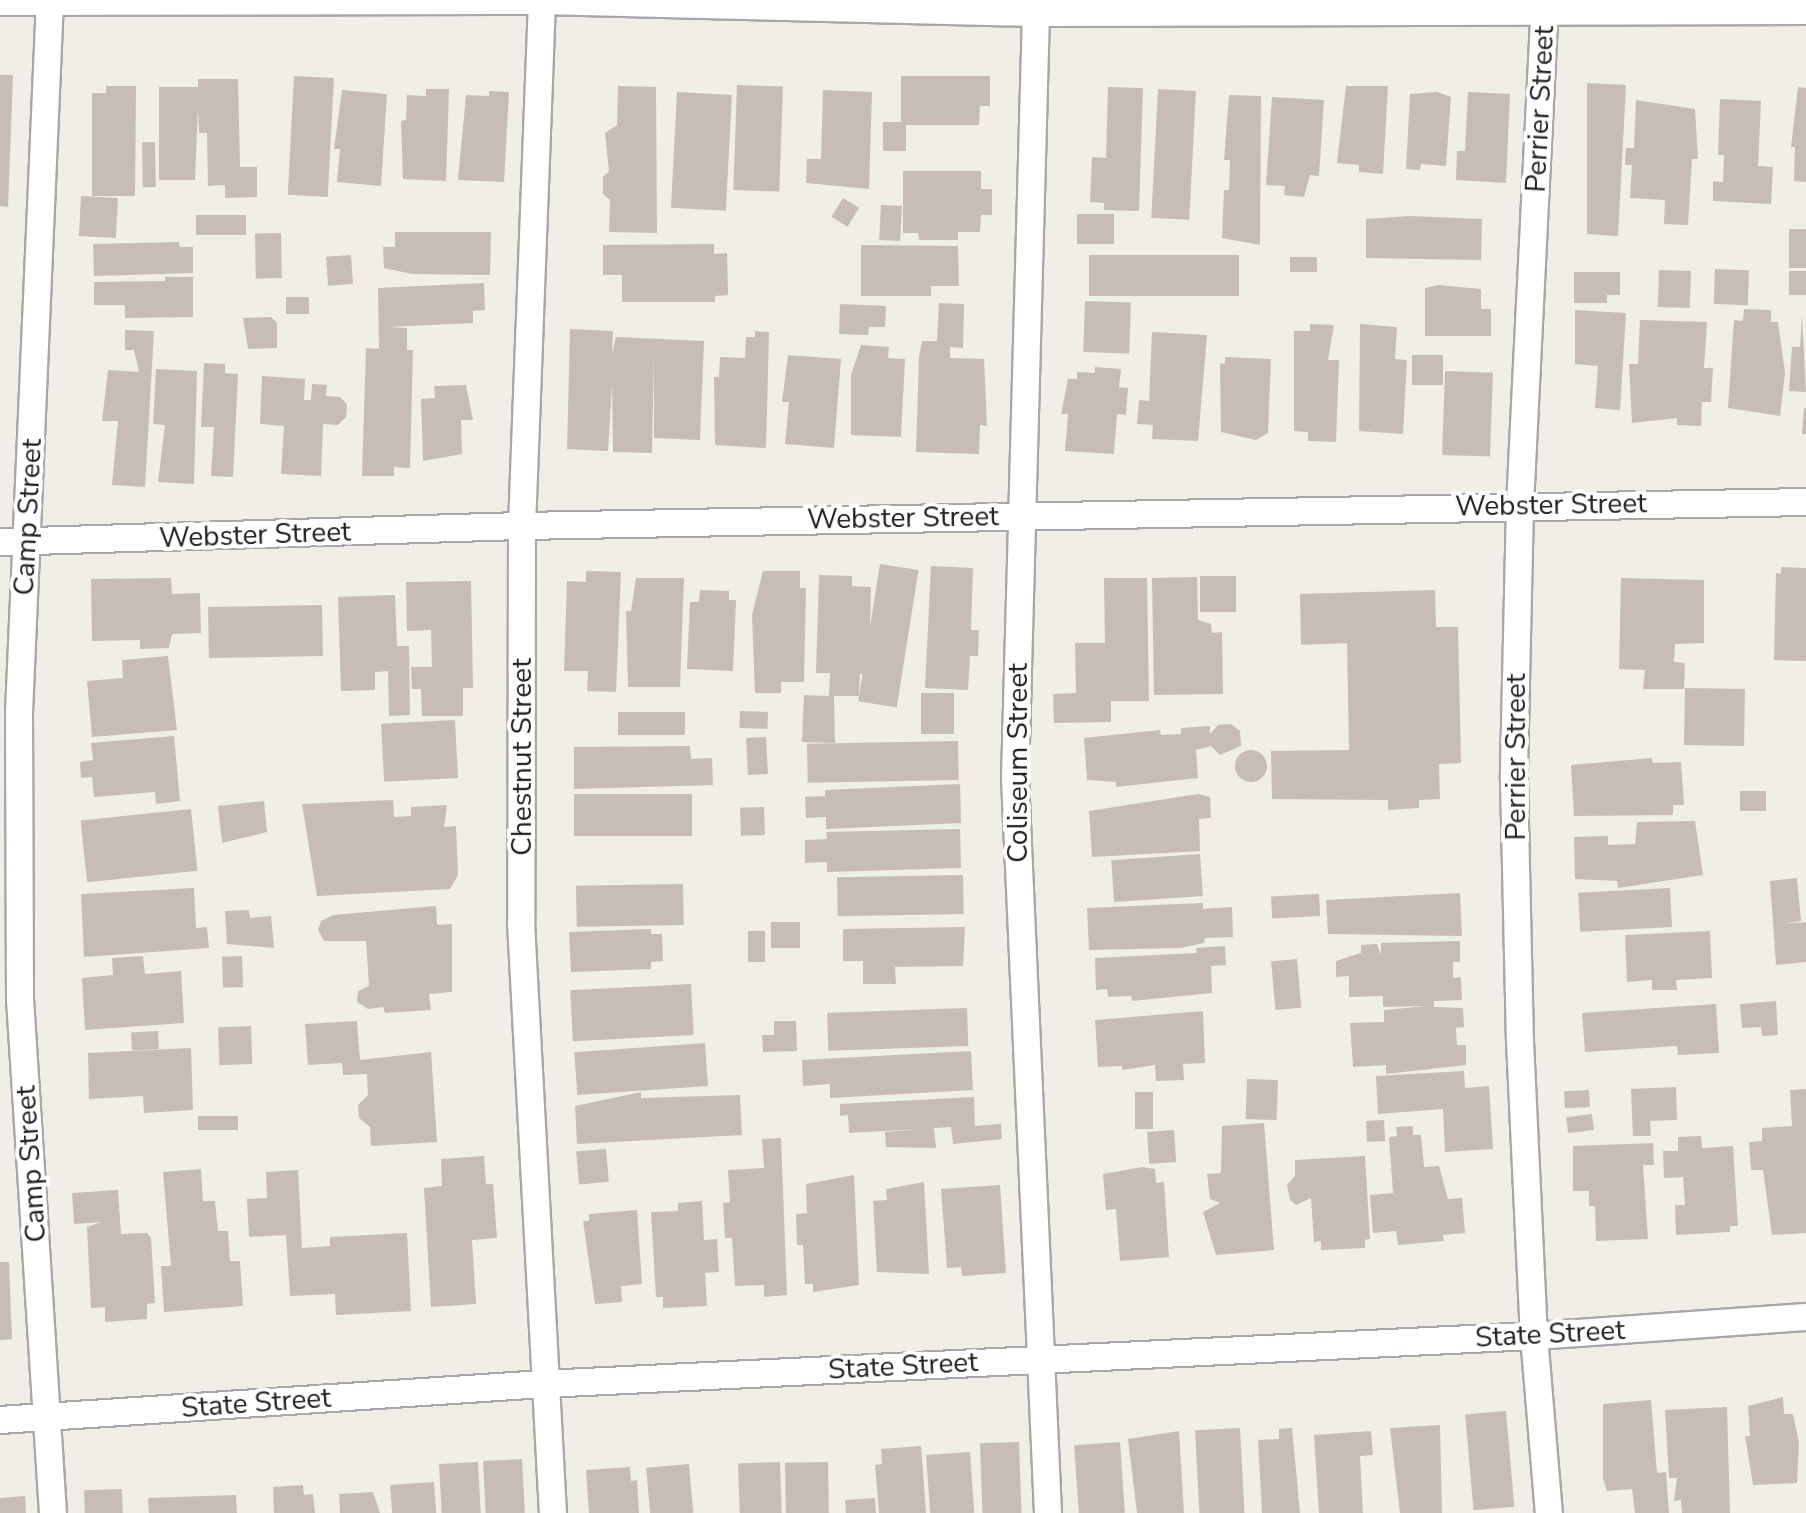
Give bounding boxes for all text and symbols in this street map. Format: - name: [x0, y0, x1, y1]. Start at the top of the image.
- street label: Perrier Street: [1519, 25, 1561, 193]
- street label: Camp Street: [7, 438, 49, 596]
- street label: Webster Street: [1455, 487, 1647, 523]
- street label: Webster Street: [807, 500, 999, 536]
- street label: Webster Street: [159, 515, 351, 555]
- street label: Chestnut Street: [505, 658, 539, 856]
- street label: Coliseum Street: [1001, 663, 1035, 863]
- street label: Perrier Street: [1499, 673, 1533, 841]
- street label: Camp Street: [9, 1084, 53, 1244]
- street label: State Street: [1474, 1313, 1626, 1355]
- street label: State Street: [827, 1345, 979, 1387]
- street label: State Street: [180, 1381, 332, 1425]

